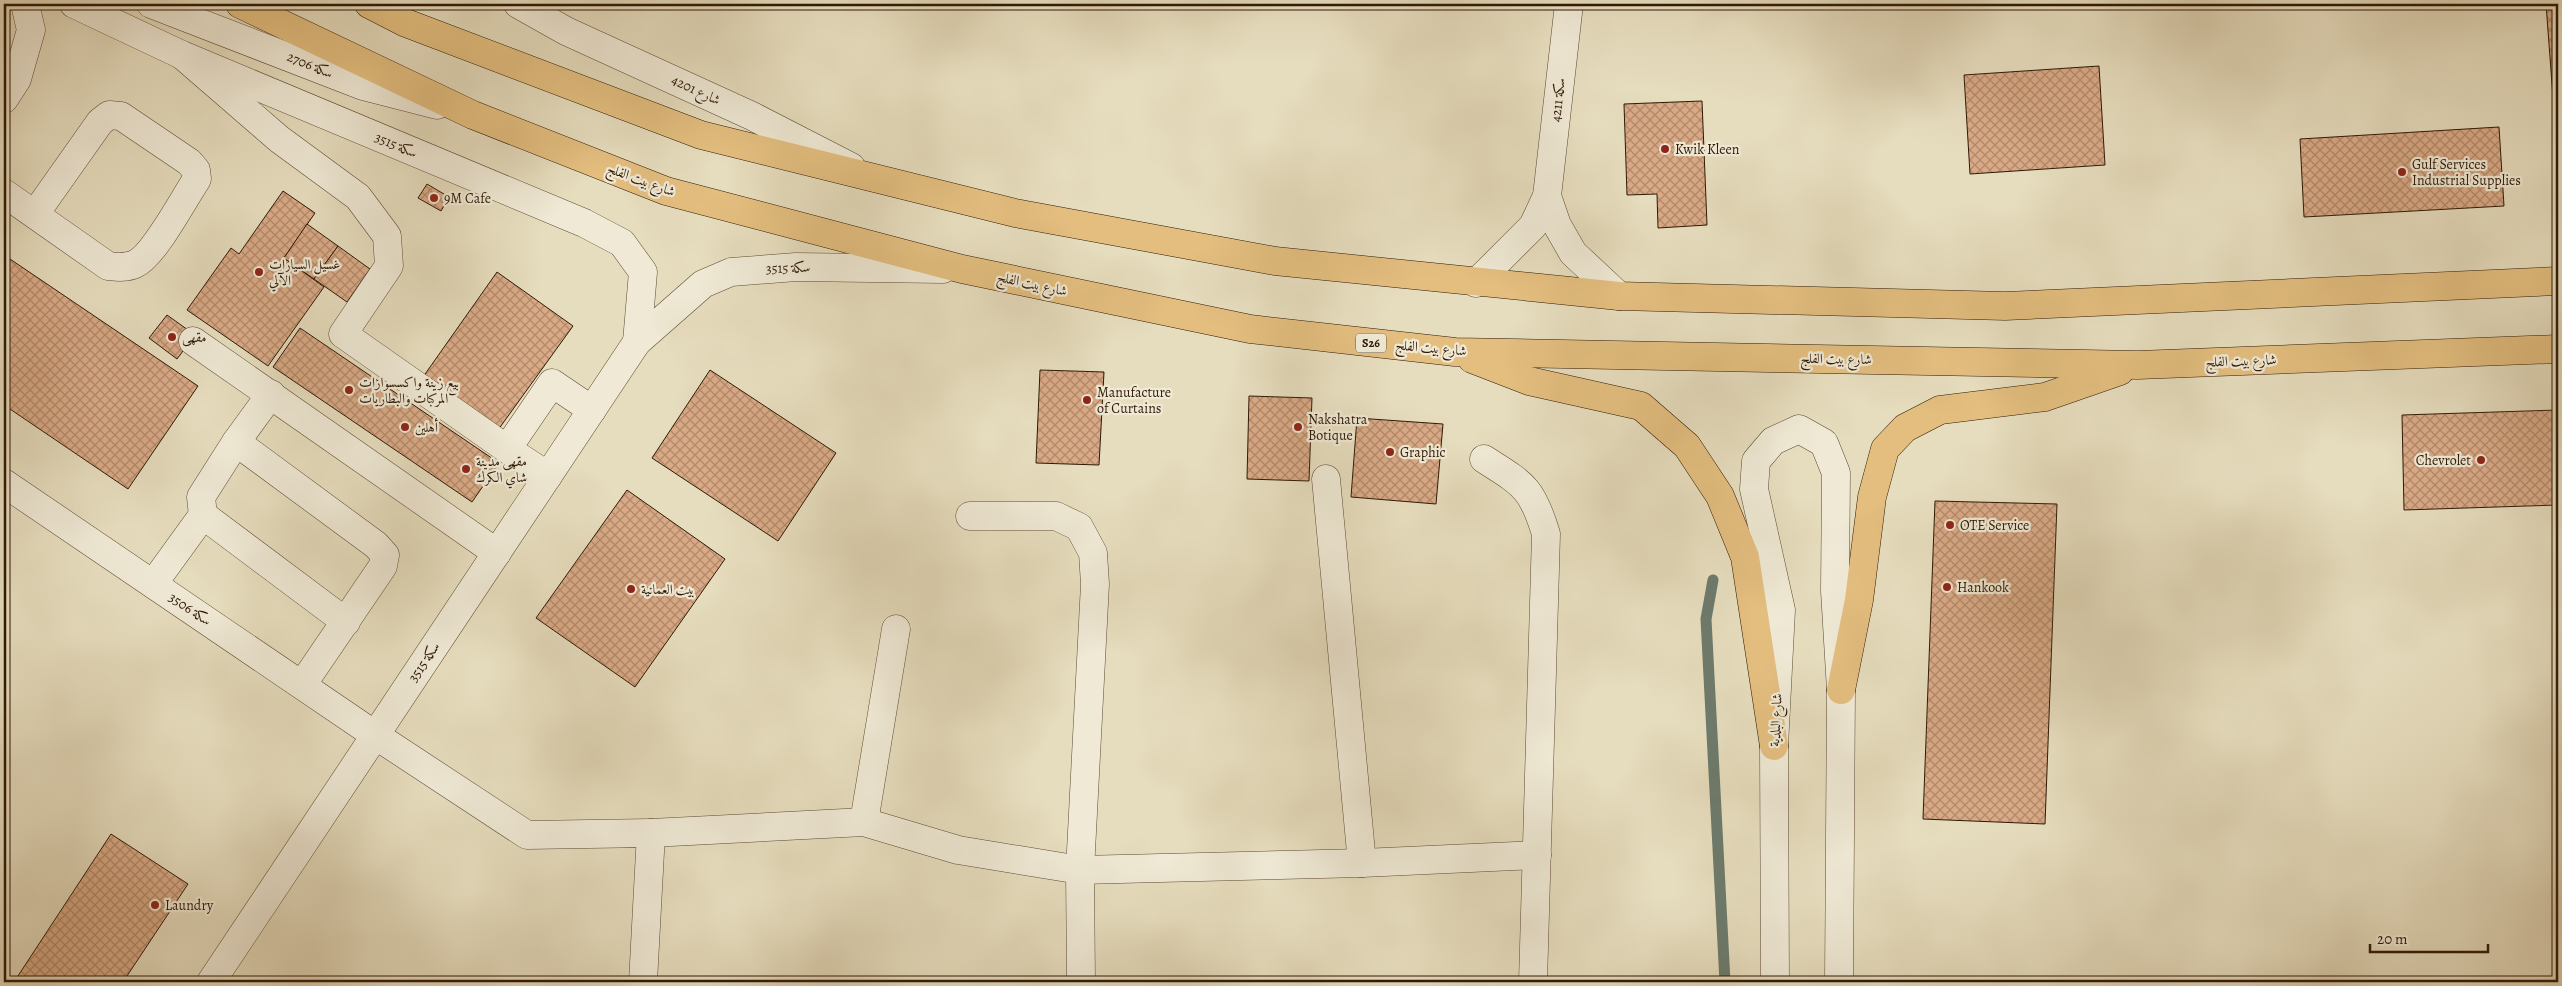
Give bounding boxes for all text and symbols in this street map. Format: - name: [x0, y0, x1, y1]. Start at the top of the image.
- street label: سكة 2706: [284, 47, 336, 83]
- street label: شارع 4201: [667, 70, 724, 111]
- street label: سكة 4211: [1546, 77, 1570, 123]
- street label: سكة 3515: [372, 128, 420, 162]
- place label: Kwik Kleen: [1675, 140, 1740, 159]
- marker: Kwik Kleen: [1659, 143, 1671, 155]
- place label: Gulf Services Industrial Supplies: [2412, 155, 2521, 190]
- street label: شارع بيت الفلج: [603, 159, 678, 204]
- marker: Gulf Services Industrial Supplies: [2396, 166, 2408, 178]
- place label: 9M Cafe: [444, 189, 491, 208]
- marker: 9M Cafe: [428, 192, 440, 204]
- place label: غسيل السيارات الآلي: [269, 255, 340, 292]
- street label: سكة 3515: [765, 258, 811, 278]
- marker: غسيل السيارات الآلي: [253, 266, 265, 278]
- street label: شارع بيت الفلج: [994, 267, 1069, 304]
- place label: مقهى: [182, 328, 206, 347]
- marker: مقهى: [166, 331, 178, 343]
- road number: S26: [1356, 333, 1386, 352]
- street label: شارع بيت الفلج: [1394, 335, 1467, 364]
- street label: شارع بيت الفلج: [1800, 349, 1872, 372]
- street label: شارع بيت الفلج: [2205, 350, 2277, 375]
- place label: بيع زينة واكسسوارات المركبات والبطاريات: [359, 373, 459, 408]
- place label: Manufacture of Curtains: [1097, 383, 1171, 418]
- marker: بيع زينة واكسسوارات المركبات والبطاريات: [343, 384, 355, 396]
- marker: Manufacture of Curtains: [1081, 394, 1093, 406]
- place label: Nakshatra Botique: [1308, 410, 1368, 445]
- place label: أهلين: [415, 417, 439, 437]
- marker: أهلين: [399, 421, 411, 433]
- marker: Nakshatra Botique: [1292, 421, 1304, 433]
- place label: Graphic: [1400, 443, 1446, 462]
- marker: Graphic: [1384, 446, 1396, 458]
- place label: Chevrolet: [2416, 451, 2471, 470]
- place label: مقهى مدينة شاي الكرك: [476, 452, 527, 489]
- marker: Chevrolet: [2475, 454, 2487, 466]
- marker: مقهى مدينة شاي الكرك: [460, 463, 472, 475]
- place label: OTE Service: [1960, 516, 2029, 535]
- marker: OTE Service: [1944, 519, 1956, 531]
- place label: Hankook: [1957, 578, 2009, 597]
- place label: بيت العمانية: [641, 580, 695, 599]
- marker: Hankook: [1941, 581, 1953, 593]
- marker: بيت العمانية: [625, 583, 637, 595]
- street label: سكة 3506: [165, 588, 215, 630]
- street label: سكة 3515: [404, 638, 444, 686]
- street label: شارع البلدية: [1765, 693, 1789, 747]
- place label: Laundry: [165, 896, 214, 915]
- marker: Laundry: [149, 899, 161, 911]
- scale bar: [2370, 921, 2487, 953]
- text: 20 m: [2377, 929, 2408, 949]

